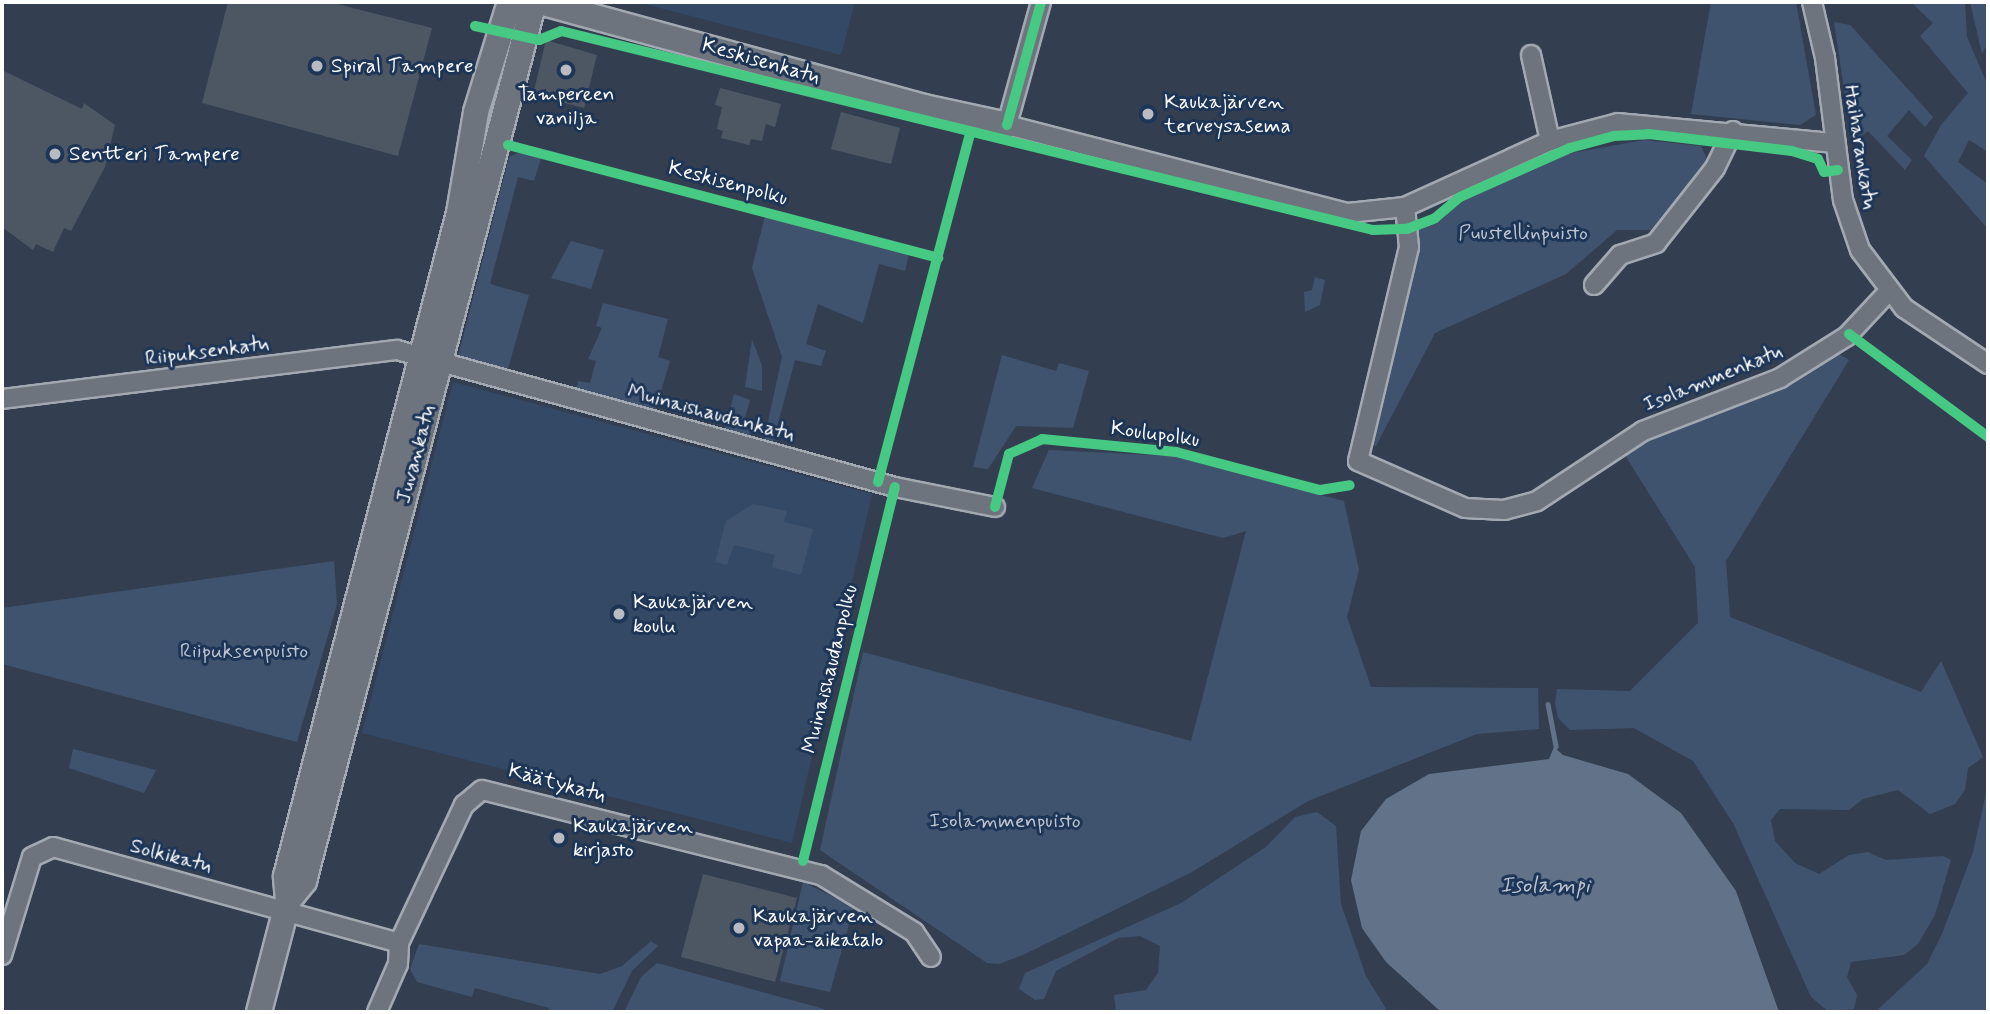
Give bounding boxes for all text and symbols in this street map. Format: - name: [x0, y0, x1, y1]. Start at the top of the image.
- street label: Keskisenkatu: [699, 32, 823, 90]
- place label: Spiral Tampere: [331, 53, 462, 79]
- marker: Spiral Tampere: [309, 58, 325, 74]
- marker: Tampereen vanilja: [558, 62, 574, 78]
- place label: Tampereen vanilja: [517, 81, 615, 131]
- street label: Haiharankatu: [1838, 83, 1882, 211]
- place label: Kaukajärven terveysasema: [1164, 89, 1291, 139]
- marker: Kaukajärven terveysasema: [1138, 104, 1158, 124]
- place label: Sentteri Tampere: [69, 141, 228, 167]
- marker: Sentteri Tampere: [47, 146, 63, 162]
- street label: Keskisenpolku: [666, 155, 790, 211]
- park label: Puustellinpuisto: [1458, 220, 1588, 246]
- street label: Riipuksenkatu: [144, 331, 270, 371]
- street label: Isolammenkatu: [1640, 339, 1786, 417]
- street label: Muinaishaudankatu: [625, 379, 797, 447]
- street label: Juvankatu: [391, 402, 441, 506]
- street label: Koulupolku: [1109, 415, 1201, 453]
- street label: Muinaishaudanpolku: [797, 582, 863, 756]
- place label: Kaukajärven koulu: [633, 589, 753, 639]
- marker: Kaukajärven koulu: [611, 606, 627, 622]
- park label: Riipuksenpuisto: [180, 638, 308, 664]
- street label: Käätykatu: [505, 758, 609, 808]
- park label: Isolammenpuisto: [929, 808, 1081, 834]
- place label: Kaukajärven kirjasto: [573, 813, 693, 863]
- marker: Kaukajärven kirjasto: [551, 830, 567, 846]
- street label: Solkikatu: [127, 833, 215, 879]
- water label: Isolampi: [1500, 872, 1590, 900]
- place label: Kaukajärven vapaa-aikatalo: [753, 903, 883, 953]
- marker: Kaukajärven vapaa-aikatalo: [731, 920, 747, 936]

